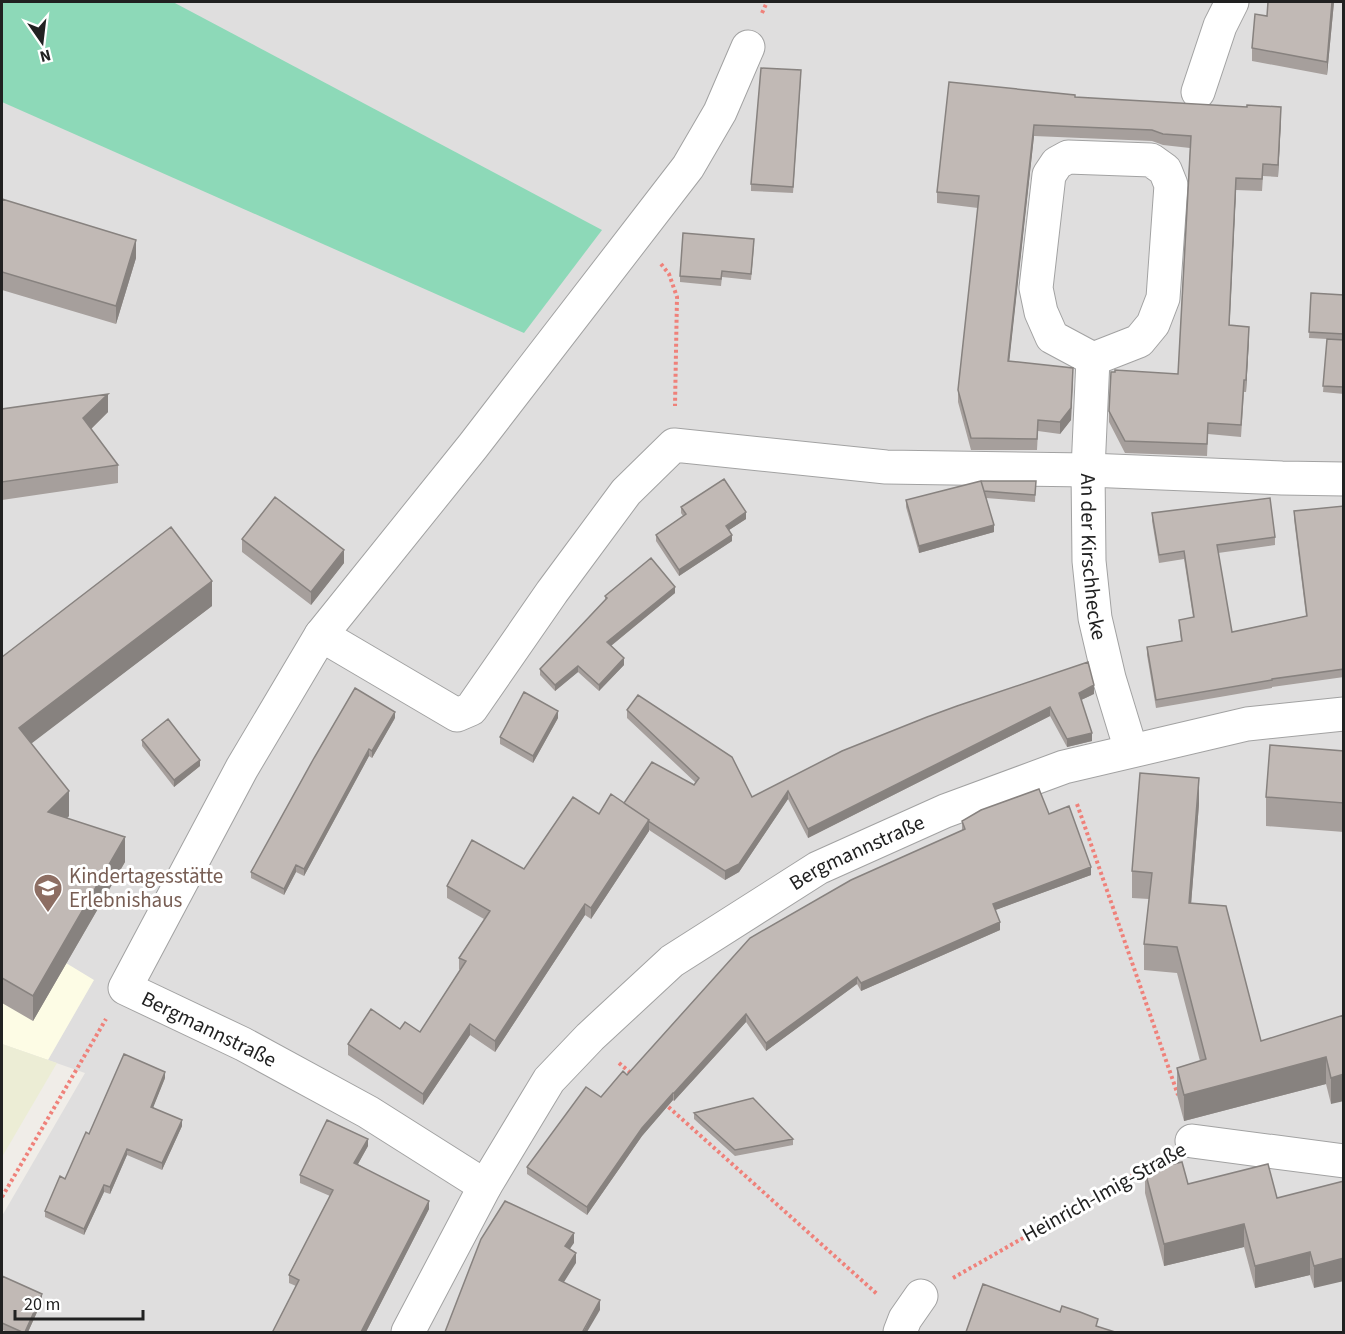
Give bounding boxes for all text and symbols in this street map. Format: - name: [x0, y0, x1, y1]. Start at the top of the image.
- north arrow: [12, 12, 72, 72]
- text: N: [38, 44, 53, 68]
- street label: An der Kirschhecke: [1073, 473, 1115, 643]
- street label: Bergmannstraße: [783, 807, 929, 898]
- place label: Kindertagesstätte Erlebnishaus: [69, 861, 223, 915]
- school or university icon: Kindertagesstätte Erlebnishaus: [32, 872, 64, 914]
- street label: Bergmannstraße: [136, 983, 282, 1075]
- street label: Heinrich-Imig-Straße: [1017, 1134, 1191, 1250]
- scale bar: [15, 1283, 142, 1321]
- text: 20 m: [24, 1292, 60, 1317]

